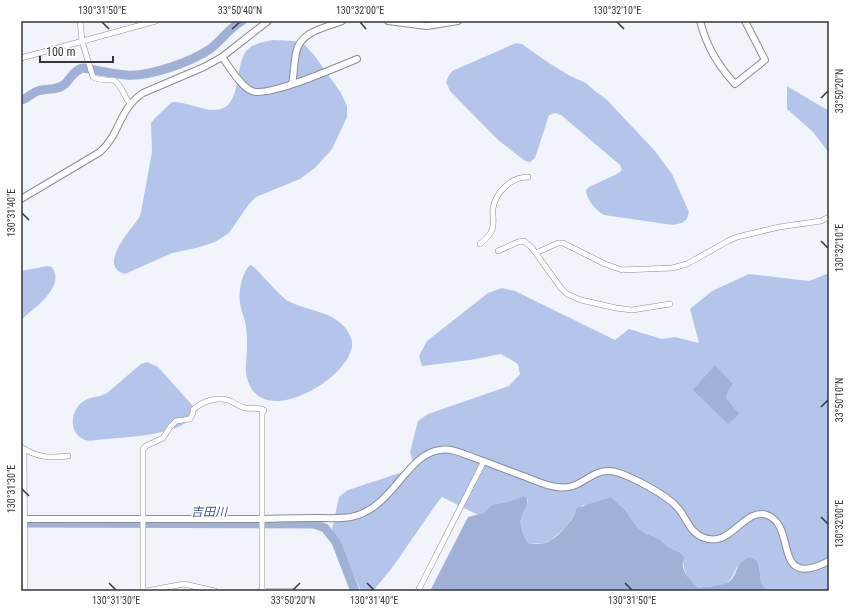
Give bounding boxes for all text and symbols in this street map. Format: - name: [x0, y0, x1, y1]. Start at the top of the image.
- text: 130°31'50"E: [78, 5, 126, 16]
- text: 33°50'40"N: [218, 5, 262, 16]
- text: 130°32'00"E: [336, 5, 384, 16]
- text: 130°32'10"E: [593, 5, 641, 16]
- scale bar: [40, 38, 113, 64]
- text: 100 m: [46, 45, 76, 59]
- text: 33°50'20"N: [834, 69, 845, 113]
- text: 130°31'40"E: [6, 189, 17, 237]
- text: 130°32'10"E: [834, 224, 845, 272]
- text: 33°50'10"N: [834, 378, 845, 422]
- text: 130°31'30"E: [6, 465, 17, 513]
- text: 130°32'00"E: [834, 500, 845, 548]
- water label: 吉田川: [191, 505, 229, 519]
- text: 130°31'30"E: [92, 595, 140, 606]
- text: 33°50'20"N: [271, 595, 315, 606]
- text: 130°31'40"E: [350, 595, 398, 606]
- text: 130°31'50"E: [608, 595, 656, 606]

